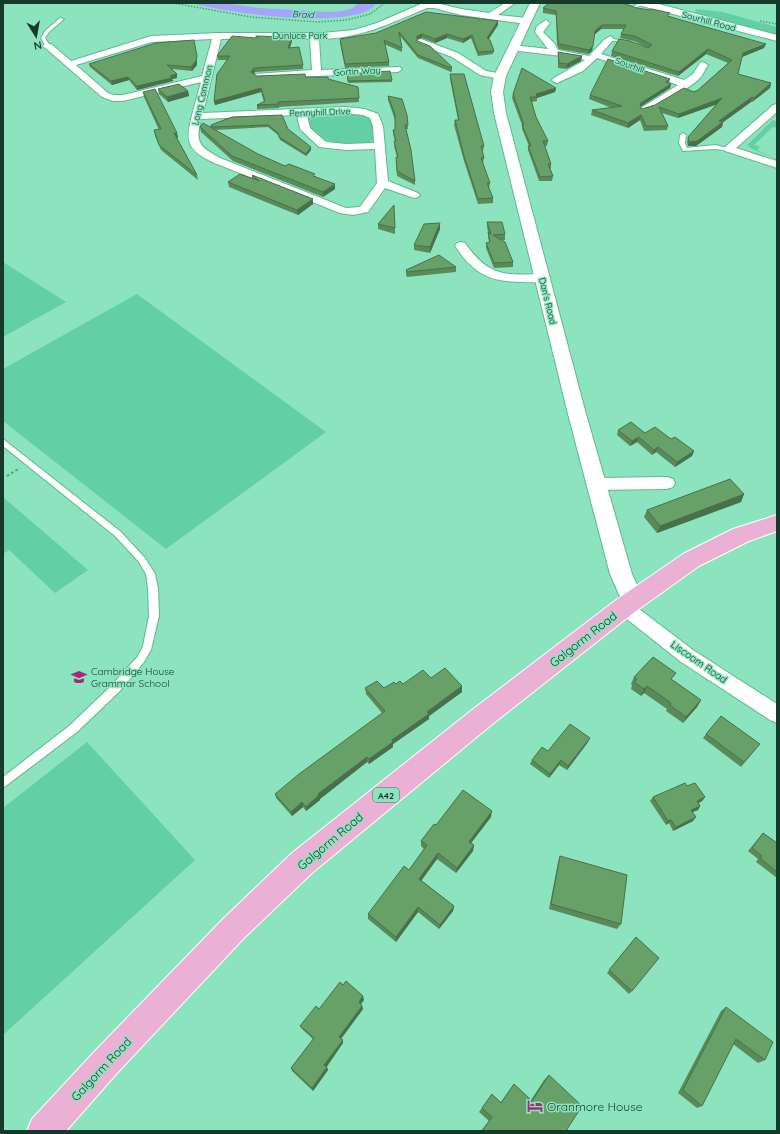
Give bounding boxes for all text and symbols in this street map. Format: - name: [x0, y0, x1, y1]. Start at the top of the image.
- water label: Braid: [292, 8, 316, 20]
- street label: Sourhill Road: [681, 9, 737, 33]
- north arrow: [16, 16, 56, 56]
- street label: Dunluce Park: [272, 30, 328, 41]
- text: N: [33, 38, 43, 53]
- street label: Sourhill: [614, 55, 646, 75]
- street label: Long Common: [189, 64, 215, 126]
- street label: Gortin Way: [333, 64, 381, 78]
- street label: Pennyhill Drive: [289, 105, 351, 119]
- street label: Dan's Road: [537, 276, 559, 326]
- street label: Galgorm Road: [546, 608, 620, 670]
- street label: Liscoom Road: [668, 638, 730, 686]
- place label: Cambridge House Grammar School: [91, 665, 175, 690]
- school or university icon: Cambridge House Grammar School: [70, 668, 88, 686]
- road number: A42: [373, 788, 399, 802]
- street label: Galgorm Road: [294, 809, 366, 873]
- street label: Galgorm Road: [68, 1034, 134, 1104]
- hotel icon: Oranmore House: [526, 1097, 544, 1115]
- place label: Oranmore House: [547, 1099, 643, 1114]

